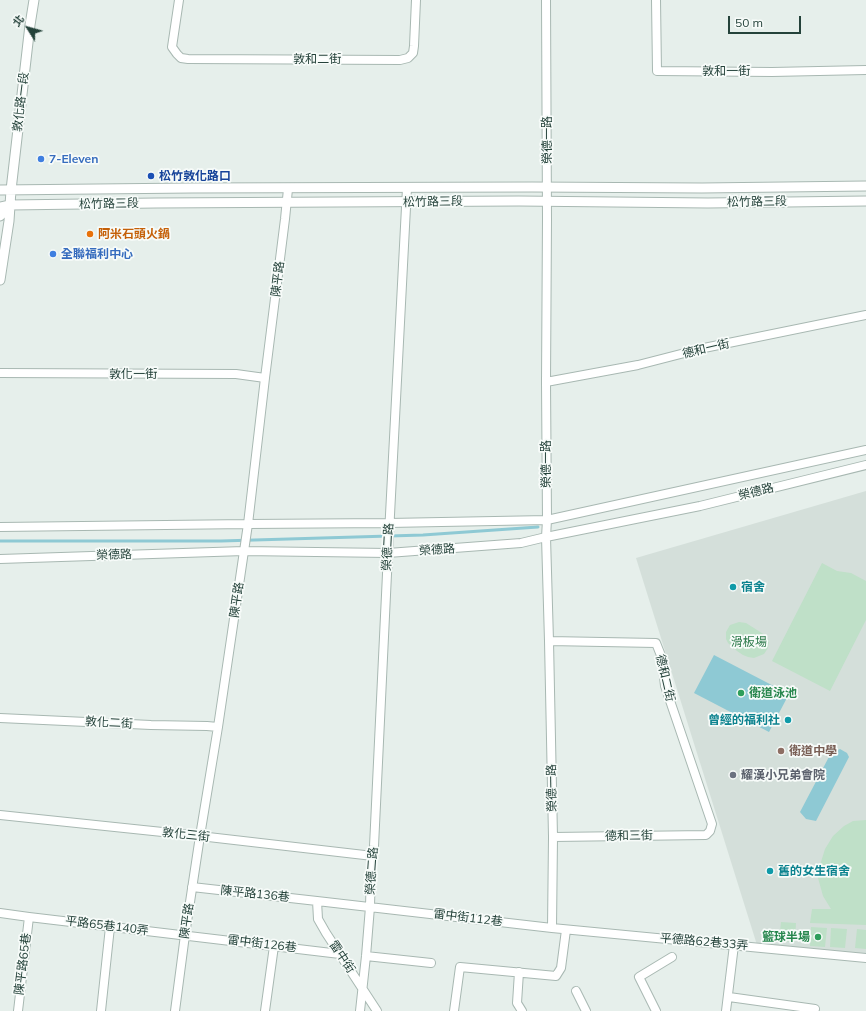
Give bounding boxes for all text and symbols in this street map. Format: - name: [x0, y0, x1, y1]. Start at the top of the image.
- north arrow: [8, 8, 48, 48]
- scale bar: [730, 8, 803, 34]
- text: 北: [10, 12, 27, 29]
- text: 50 m: [735, 15, 763, 30]
- street label: 敦和二街: [293, 52, 341, 66]
- street label: 敦和一街: [702, 64, 750, 78]
- street label: 敦化路一段: [10, 71, 32, 133]
- street label: 榮德一路: [540, 116, 554, 164]
- place label: 7-Eleven: [49, 152, 98, 166]
- marker: 7-Eleven: [36, 154, 46, 164]
- place label: 松竹敦化路口: [159, 169, 231, 183]
- marker: 松竹敦化路口: [146, 171, 156, 181]
- street label: 松竹路三段: [403, 194, 463, 210]
- street label: 松竹路三段: [727, 194, 787, 210]
- street label: 松竹路三段: [79, 196, 139, 212]
- place label: 阿米石頭火鍋: [98, 227, 170, 241]
- marker: 阿米石頭火鍋: [85, 229, 95, 239]
- place label: 全聯福利中心: [61, 247, 133, 261]
- marker: 全聯福利中心: [48, 249, 58, 259]
- street label: 陳平路: [269, 260, 287, 298]
- street label: 德和一街: [681, 337, 731, 361]
- street label: 敦化一街: [109, 367, 157, 381]
- street label: 榮德一路: [539, 440, 553, 488]
- street label: 榮德路: [737, 481, 775, 503]
- street label: 榮德二路: [380, 523, 396, 571]
- street label: 榮德路: [419, 542, 455, 558]
- street label: 榮德路: [96, 547, 132, 563]
- place label: 宿舍: [741, 580, 765, 594]
- street label: 陳平路: [227, 581, 247, 619]
- marker: 宿舍: [728, 582, 738, 592]
- park label: 滑板場: [731, 635, 767, 649]
- street label: 德和二街: [653, 653, 677, 703]
- place label: 衛道泳池: [749, 686, 797, 700]
- marker: 衛道泳池: [736, 688, 746, 698]
- place label: 曾經的福利社: [708, 713, 780, 727]
- street label: 敦化二街: [85, 715, 133, 731]
- marker: 曾經的福利社: [783, 715, 793, 725]
- place label: 衛道中學: [789, 744, 837, 758]
- marker: 衛道中學: [776, 746, 786, 756]
- street label: 榮德一路: [544, 764, 560, 812]
- place label: 耀漢小兄弟會院: [741, 768, 825, 782]
- marker: 耀漢小兄弟會院: [728, 770, 738, 780]
- street label: 敦化三街: [161, 825, 211, 845]
- street label: 德和三街: [605, 828, 653, 844]
- street label: 榮德二路: [363, 847, 381, 895]
- place label: 舊的女生宿舍: [778, 864, 850, 878]
- marker: 舊的女生宿舍: [765, 866, 775, 876]
- street label: 陳平路136巷: [220, 883, 290, 905]
- street label: 陳平路: [177, 902, 197, 940]
- street label: 雷中街112巷: [433, 907, 503, 929]
- street label: 平路65巷140弄: [64, 914, 150, 938]
- place label: 籃球半場: [762, 930, 810, 944]
- street label: 平德路62巷33弄: [659, 931, 749, 953]
- street label: 陳平路65巷: [12, 932, 34, 996]
- marker: 籃球半場: [813, 932, 823, 942]
- street label: 雷中街126巷: [227, 933, 297, 955]
- street label: 雷中街: [326, 938, 358, 976]

